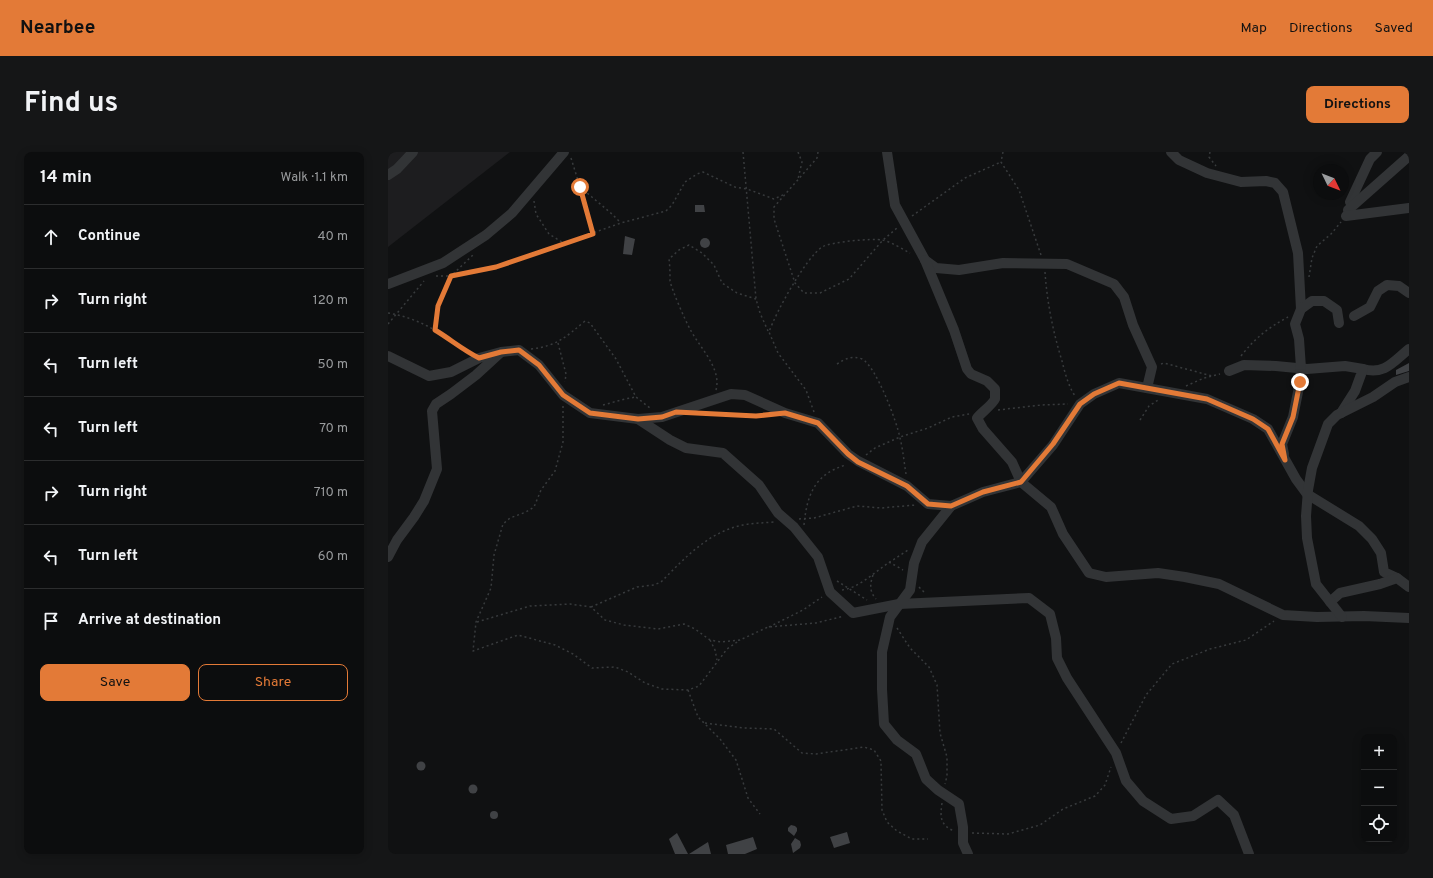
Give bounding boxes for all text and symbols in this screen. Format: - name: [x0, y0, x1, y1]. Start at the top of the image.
- text: Nearbee: [20, 16, 95, 40]
- text: Map: [1241, 20, 1267, 37]
- text: Directions: [1289, 20, 1353, 37]
- text: Saved: [1375, 20, 1413, 37]
- text: Find us: [24, 86, 118, 122]
- button: Directions: [1306, 86, 1409, 123]
- north arrow: [1313, 164, 1349, 200]
- text: 14 min: [40, 167, 92, 189]
- text: Walk · 1.1 km: [281, 170, 348, 186]
- route start: [571, 178, 589, 196]
- icon: ahead: [40, 226, 62, 248]
- text: Continue: [78, 227, 140, 246]
- text: 40 m: [318, 229, 348, 245]
- icon: right: [40, 290, 62, 312]
- text: Turn right: [78, 291, 147, 310]
- text: 120 m: [313, 293, 348, 309]
- icon: left: [40, 354, 62, 376]
- text: Turn left: [78, 355, 138, 374]
- text: 50 m: [318, 357, 348, 373]
- route end: [1291, 373, 1309, 391]
- icon: left: [40, 418, 62, 440]
- text: Turn left: [78, 419, 138, 438]
- text: 70 m: [319, 421, 348, 437]
- icon: right: [40, 482, 62, 504]
- text: Turn right: [78, 483, 147, 502]
- text: 710 m: [314, 485, 348, 501]
- icon: left: [40, 546, 62, 568]
- text: Turn left: [78, 547, 138, 566]
- text: 60 m: [318, 549, 348, 565]
- icon: arrive: [40, 610, 62, 632]
- text: Arrive at destination: [78, 611, 221, 630]
- button: Save: [40, 664, 190, 701]
- button: Share: [198, 664, 348, 701]
- map controls: [1361, 734, 1397, 842]
- button: +: [1361, 734, 1397, 770]
- button: −: [1361, 770, 1397, 806]
- button: locate: [1361, 806, 1397, 842]

